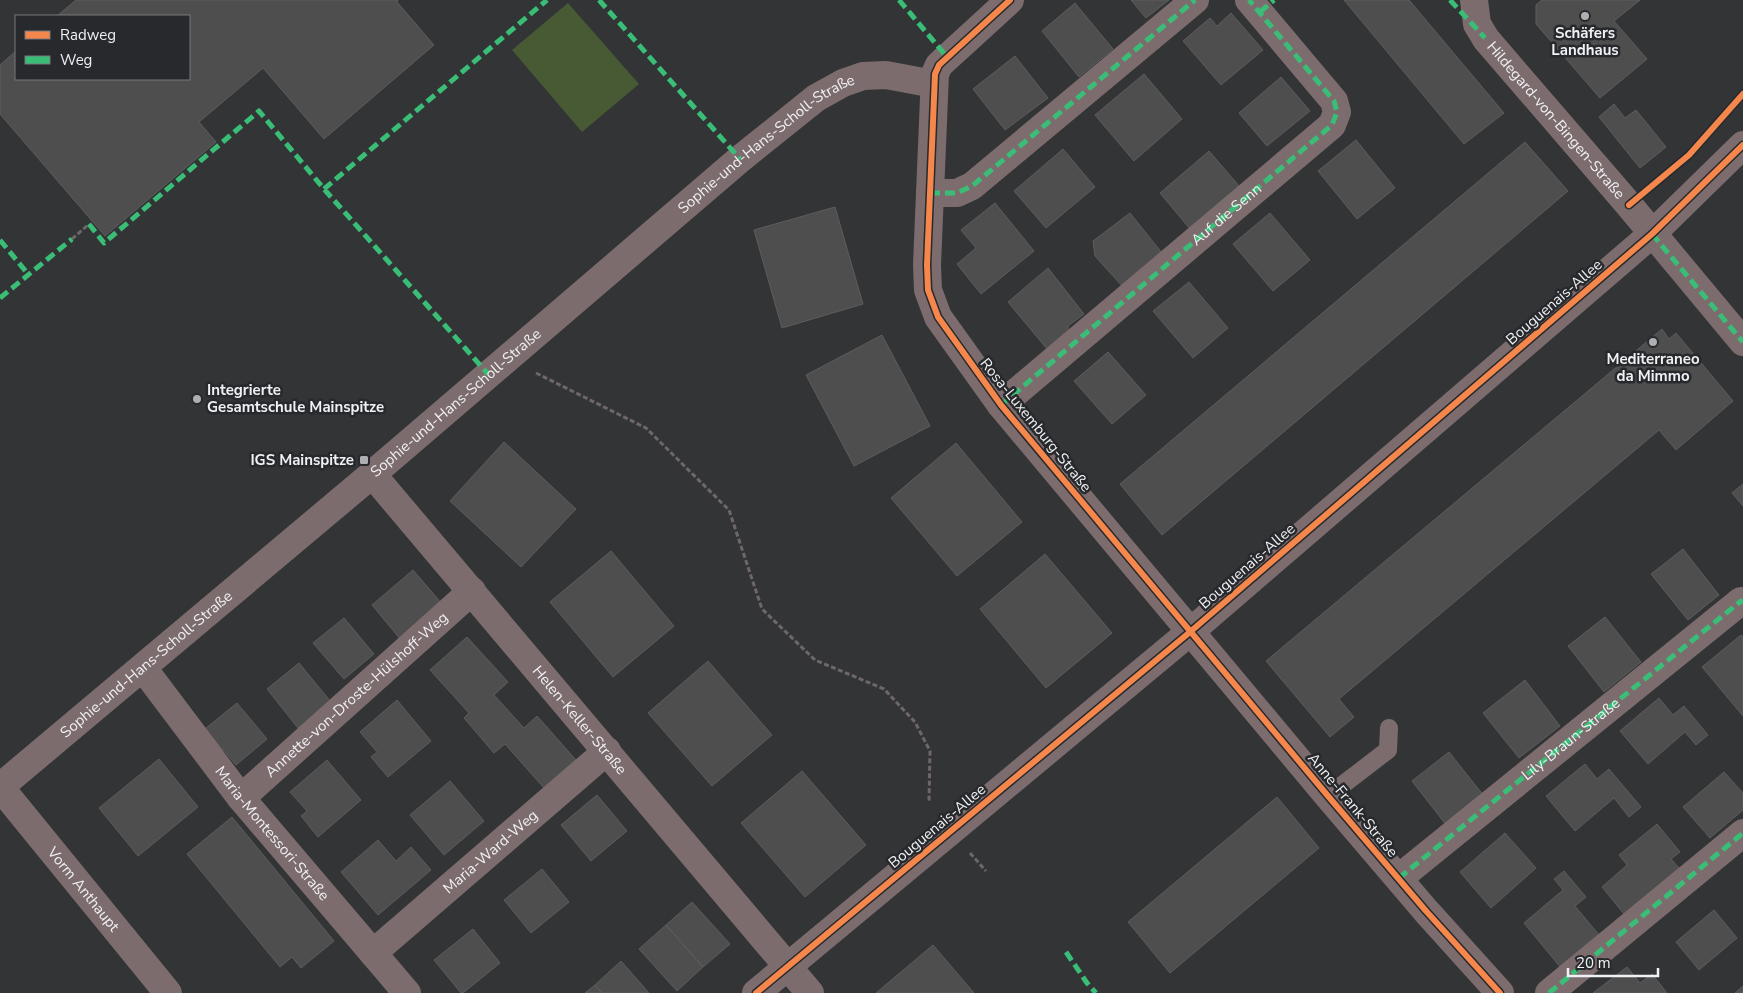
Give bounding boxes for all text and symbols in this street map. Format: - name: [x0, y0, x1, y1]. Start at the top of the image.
- marker: Schäfers Landhaus: [1579, 10, 1591, 22]
- legend: [15, 15, 190, 80]
- place label: Schäfers Landhaus: [1551, 23, 1619, 60]
- text: Radweg: [60, 25, 116, 45]
- street label: Hildegard-von-Bingen-Straße: [1482, 37, 1630, 203]
- text: Weg: [60, 50, 92, 70]
- street label: Sophie-und-Hans-Scholl-Straße: [673, 70, 857, 218]
- street label: Auf die Senn: [1187, 179, 1266, 250]
- street label: Bouguenais-Allee: [1502, 255, 1606, 349]
- street label: Sophie-und-Hans-Scholl-Straße: [366, 324, 545, 482]
- marker: Mediterraneo da Mimmo: [1647, 336, 1659, 348]
- place label: Mediterraneo da Mimmo: [1606, 349, 1700, 386]
- street label: Rosa-Luxemburg-Straße: [976, 354, 1096, 496]
- place label: Integrierte Gesamtschule Mainspitze: [207, 380, 384, 417]
- marker: Integrierte Gesamtschule Mainspitze: [191, 393, 203, 405]
- place label: IGS Mainspitze: [250, 450, 354, 470]
- marker: IGS Mainspitze: [358, 454, 370, 466]
- street label: Bouguenais-Allee: [1195, 519, 1299, 613]
- street label: Sophie-und-Hans-Scholl-Straße: [56, 586, 236, 742]
- street label: Annette-von-Droste-Hülshoff-Weg: [261, 607, 452, 782]
- street label: Helen-Keller-Straße: [528, 661, 631, 779]
- street label: Lily-Braun-Straße: [1517, 693, 1624, 785]
- street label: Anne-Frank-Straße: [1303, 749, 1403, 861]
- street label: Maria-Montessori-Straße: [210, 762, 334, 905]
- street label: Bouguenais-Allee: [884, 779, 990, 873]
- street label: Maria-Ward-Weg: [439, 805, 542, 898]
- street label: Vorm Anthaupt: [42, 842, 124, 936]
- scale bar: [1568, 946, 1658, 978]
- text: 20 m: [1576, 953, 1611, 973]

